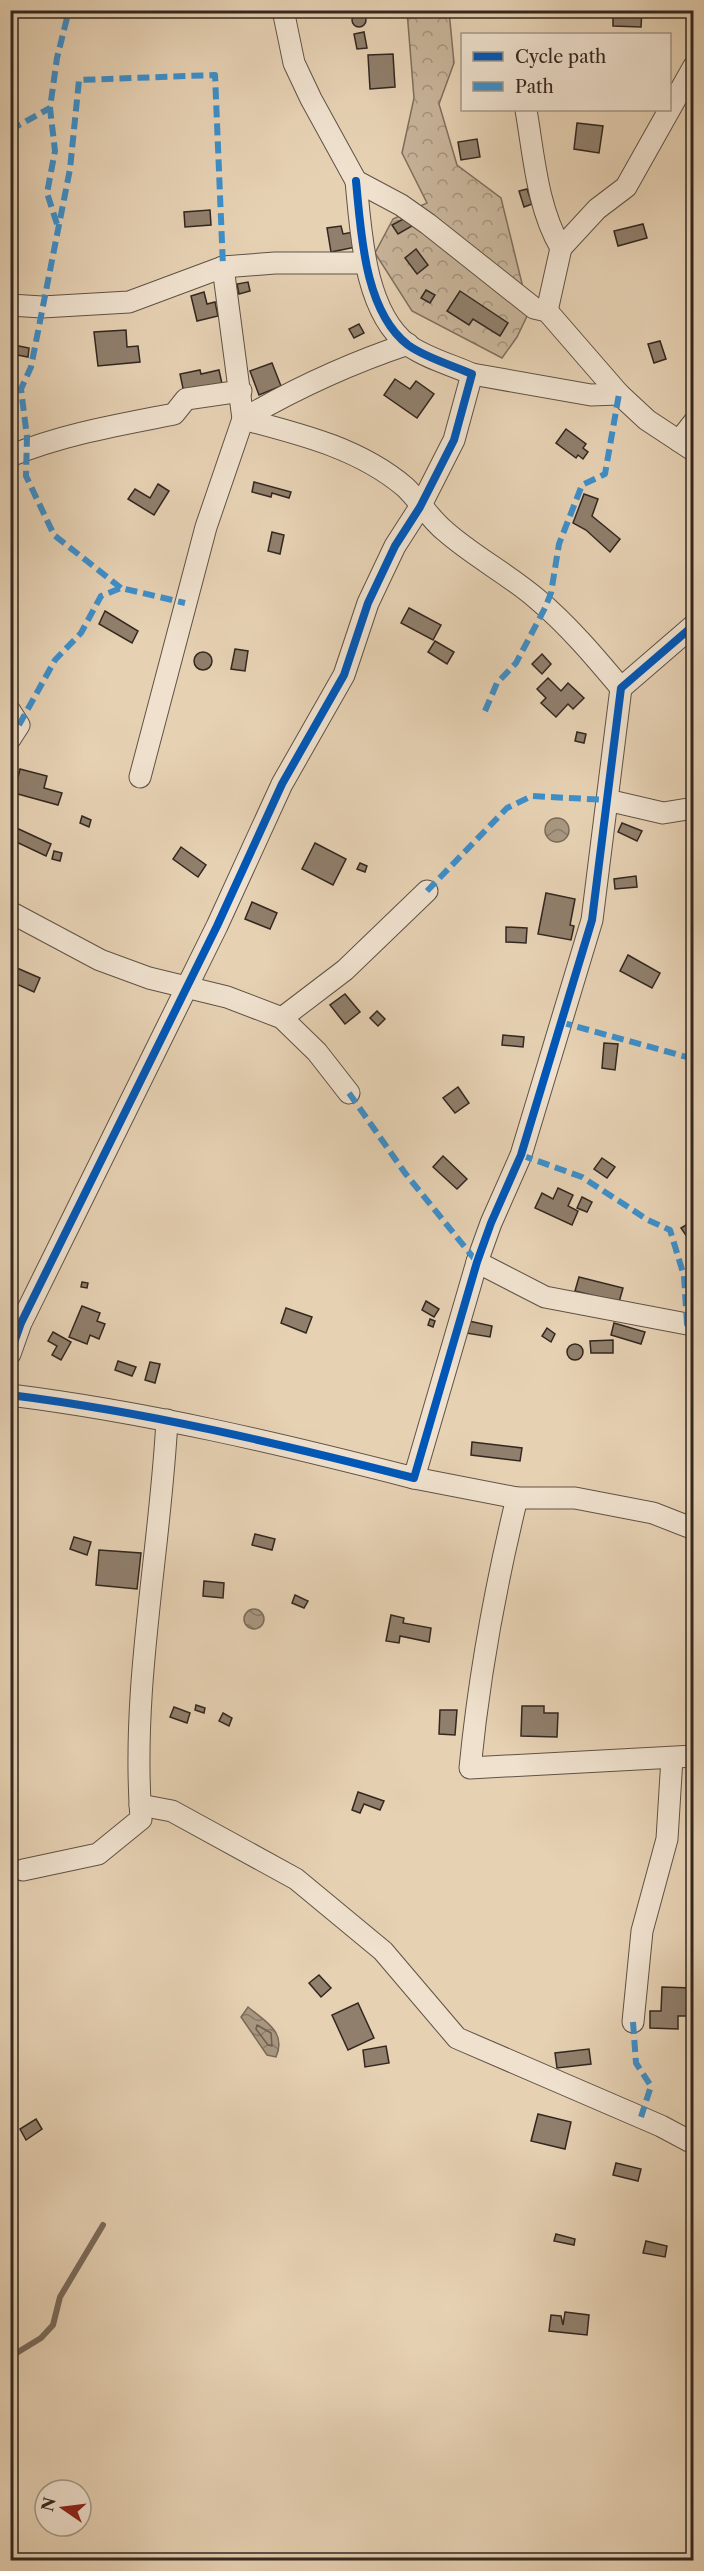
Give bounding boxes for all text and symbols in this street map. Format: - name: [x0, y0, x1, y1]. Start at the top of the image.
- legend: [461, 33, 671, 111]
- text: Cycle path: [515, 46, 606, 68]
- text: Path: [515, 76, 554, 98]
- north arrow: [33, 2478, 93, 2538]
- text: N: [37, 2495, 60, 2514]

